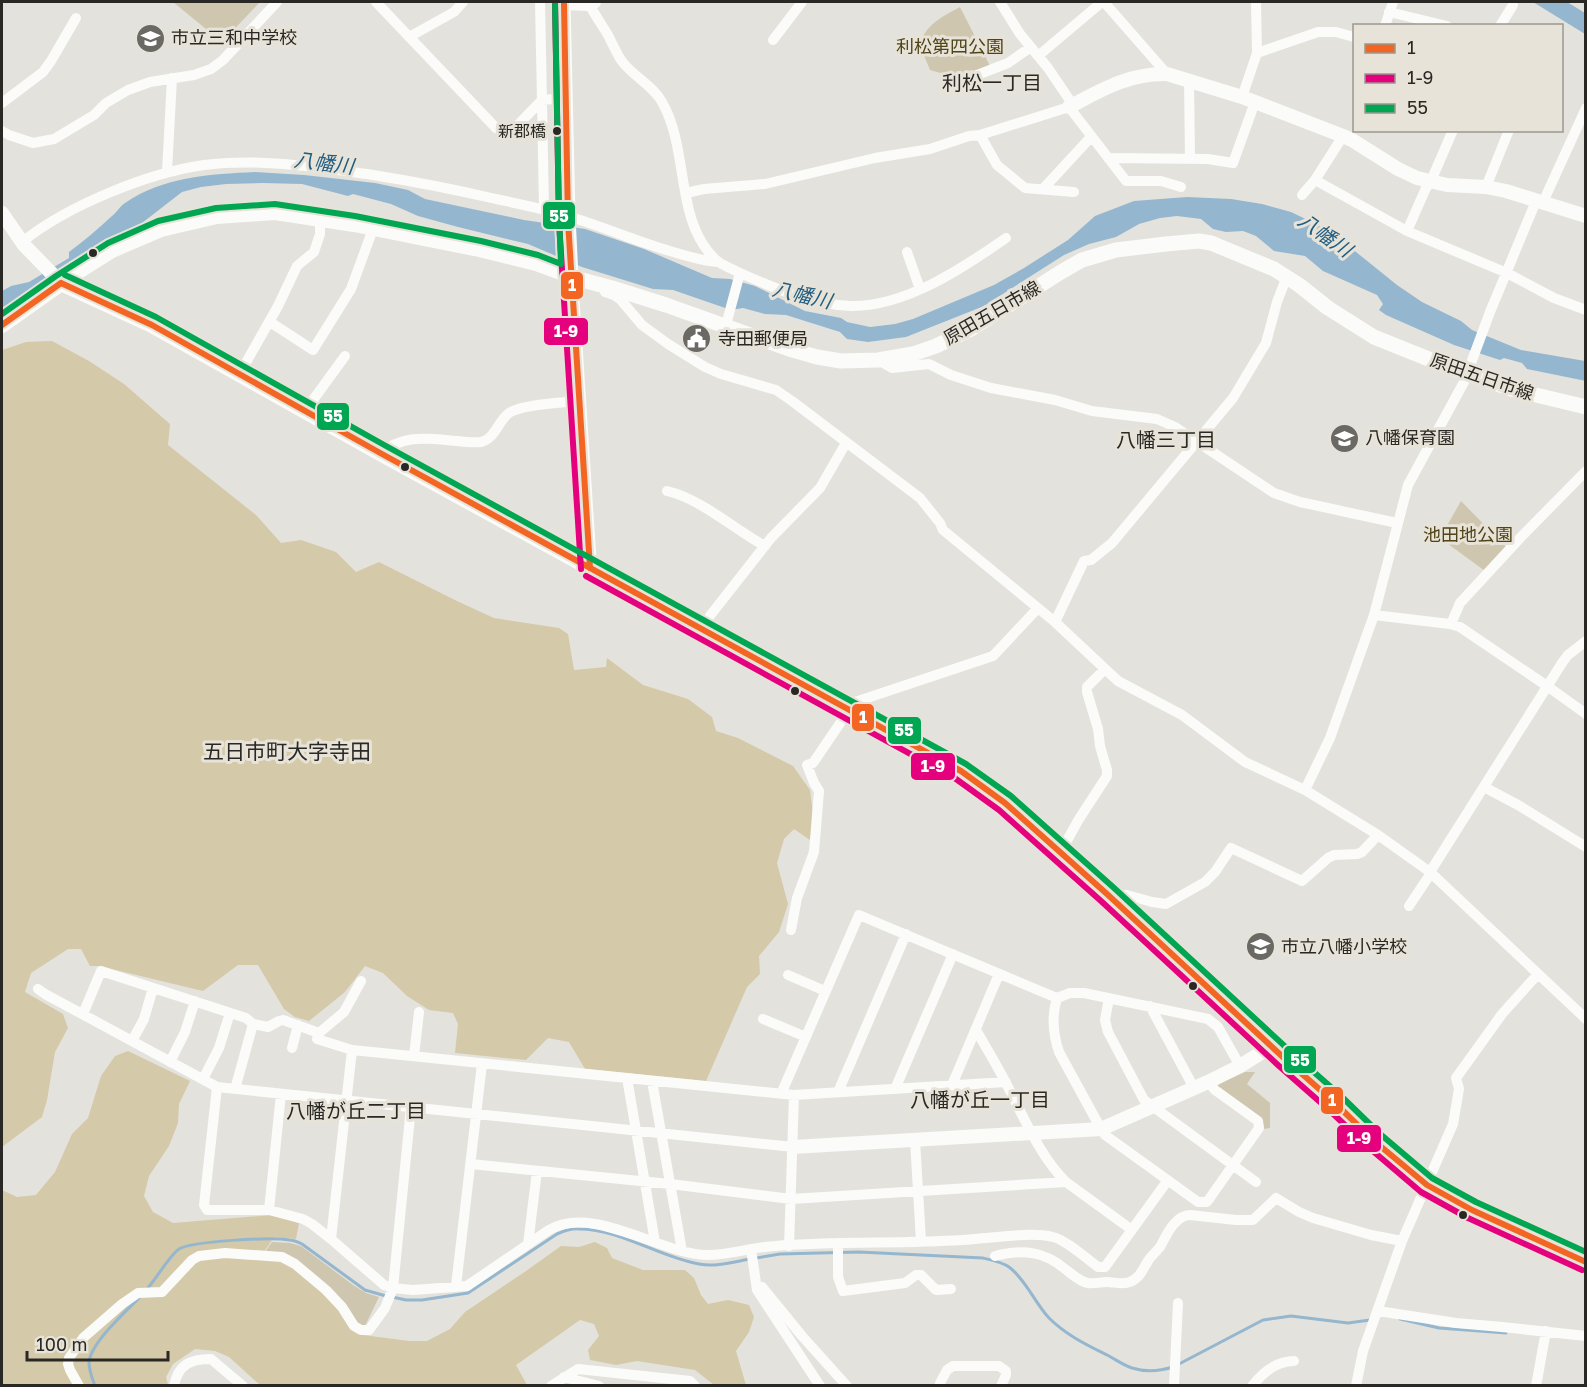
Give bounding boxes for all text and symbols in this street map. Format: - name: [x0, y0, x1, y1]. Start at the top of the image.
- school or university icon: 市立三和中学校: [134, 22, 166, 54]
- legend: [1353, 24, 1563, 132]
- place label: 市立三和中学校: [171, 26, 297, 48]
- park label: 利松第四公園: [896, 35, 1004, 57]
- text: 1: [1407, 36, 1416, 58]
- text: 1-9: [1407, 66, 1433, 88]
- district label: 利松一丁目: [942, 70, 1042, 94]
- text: 55: [1407, 96, 1428, 118]
- place label: 新郡橋: [498, 121, 546, 141]
- marker: 新郡橋: [551, 125, 563, 137]
- water label: 八幡川: [293, 146, 357, 178]
- line badge: 55: [542, 201, 576, 230]
- text: 55: [549, 206, 569, 226]
- water label: 八幡川: [1294, 207, 1359, 262]
- unlabelled marker: [87, 247, 99, 259]
- line badge: 1: [560, 271, 584, 300]
- text: 1: [568, 275, 576, 295]
- water label: 八幡川: [770, 276, 836, 313]
- street label: 原田五日市線: [939, 276, 1044, 349]
- line badge: 1-9: [543, 317, 589, 346]
- text: 1-9: [554, 321, 578, 341]
- public building icon: 寺田郵便局: [681, 323, 713, 355]
- place label: 寺田郵便局: [718, 327, 808, 349]
- street label: 原田五日市線: [1428, 348, 1537, 404]
- line badge: 55: [316, 402, 350, 431]
- text: 55: [323, 406, 343, 426]
- school or university icon: 八幡保育園: [1328, 422, 1360, 454]
- place label: 八幡保育園: [1365, 426, 1455, 448]
- district label: 八幡三丁目: [1116, 427, 1216, 451]
- unlabelled marker: [399, 461, 411, 473]
- park label: 池田地公園: [1423, 523, 1513, 545]
- unlabelled marker: [789, 685, 801, 697]
- line badge: 1: [851, 703, 875, 732]
- text: 1: [859, 707, 867, 727]
- line badge: 55: [887, 716, 922, 745]
- text: 55: [894, 720, 914, 740]
- district label: 五日市町大字寺田: [203, 738, 371, 764]
- line badge: 1-9: [910, 752, 956, 781]
- text: 1-9: [921, 756, 945, 776]
- school or university icon: 市立八幡小学校: [1244, 931, 1276, 963]
- place label: 市立八幡小学校: [1281, 935, 1407, 957]
- unlabelled marker: [1187, 980, 1199, 992]
- line badge: 55: [1283, 1045, 1317, 1074]
- text: 55: [1290, 1050, 1310, 1070]
- line badge: 1: [1320, 1086, 1344, 1115]
- district label: 八幡が丘一丁目: [910, 1087, 1050, 1111]
- text: 1: [1328, 1090, 1336, 1110]
- district label: 八幡が丘二丁目: [286, 1098, 426, 1122]
- line badge: 1-9: [1336, 1124, 1382, 1153]
- text: 1-9: [1347, 1128, 1371, 1148]
- unlabelled marker: [1457, 1209, 1469, 1221]
- scale bar: [27, 1324, 168, 1362]
- text: 100 m: [36, 1333, 87, 1355]

